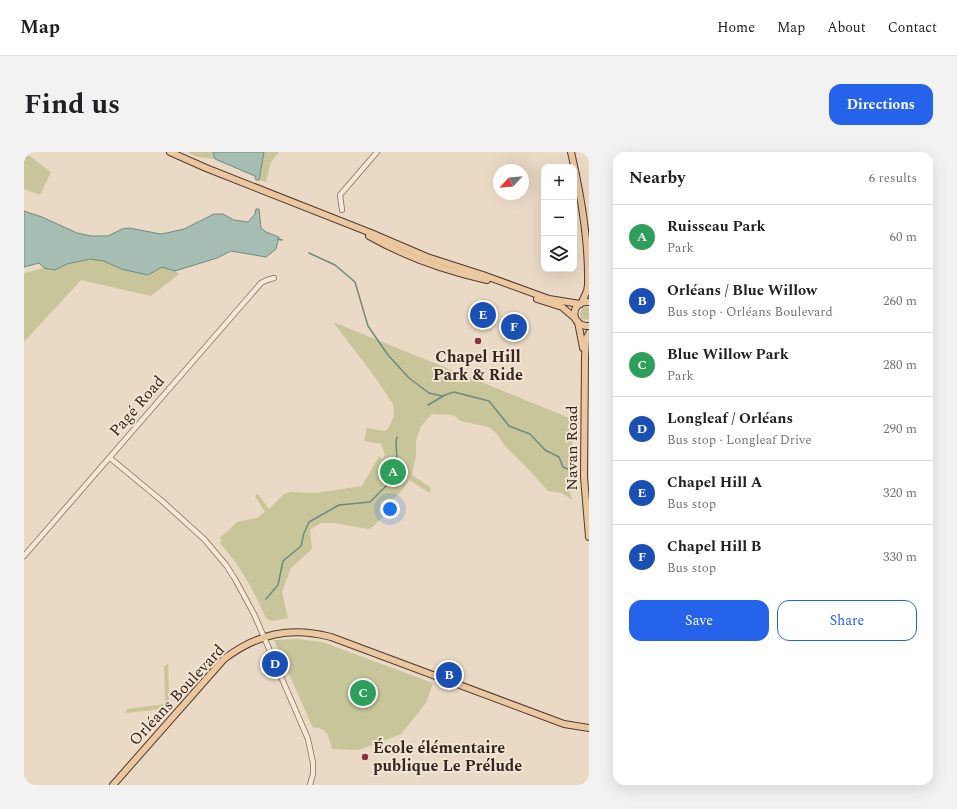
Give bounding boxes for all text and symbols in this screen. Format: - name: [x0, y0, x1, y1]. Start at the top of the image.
- text: Map: [20, 13, 60, 42]
- text: Home: [717, 17, 755, 38]
- text: Map: [777, 17, 805, 38]
- text: About: [827, 17, 866, 38]
- text: Contact: [888, 17, 937, 38]
- text: Find us: [24, 83, 120, 126]
- button: Directions: [829, 84, 933, 125]
- north arrow: [493, 164, 529, 200]
- map controls: [541, 164, 577, 272]
- button: +: [541, 164, 577, 200]
- text: Nearby: [629, 165, 685, 191]
- text: 6 results: [869, 168, 917, 188]
- button: −: [541, 200, 577, 236]
- text: Ruisseau Park: [667, 215, 766, 238]
- text: A: [637, 227, 647, 247]
- text: 60 m: [890, 227, 917, 247]
- button: layers: [541, 236, 577, 272]
- text: Park: [667, 238, 694, 258]
- text: Orléans / Blue Willow: [667, 279, 817, 302]
- text: B: [637, 291, 647, 311]
- text: 260 m: [883, 291, 917, 311]
- pin: E: [470, 300, 496, 330]
- text: Bus stop · Orléans Boulevard: [667, 302, 833, 322]
- pin: F: [501, 312, 527, 342]
- marker: Chapel Hill Park & Ride: [473, 336, 483, 346]
- text: Blue Willow Park: [667, 343, 789, 366]
- place label: Chapel Hill Park & Ride: [433, 345, 523, 387]
- text: C: [637, 355, 647, 375]
- text: 280 m: [883, 355, 917, 375]
- text: Park: [667, 366, 694, 386]
- street label: Pagé Road: [104, 370, 170, 442]
- street label: Navan Road: [560, 405, 584, 491]
- text: Longleaf / Orléans: [667, 407, 793, 430]
- text: D: [637, 419, 647, 439]
- text: 290 m: [883, 419, 917, 439]
- text: Bus stop · Longleaf Drive: [667, 430, 812, 450]
- pin: A: [380, 457, 406, 487]
- text: Chapel Hill A: [667, 471, 762, 494]
- text: E: [638, 483, 646, 503]
- text: 320 m: [883, 483, 917, 503]
- text: Bus stop: [667, 494, 716, 514]
- your location: [380, 499, 400, 519]
- text: Chapel Hill B: [667, 535, 761, 558]
- text: F: [638, 547, 646, 567]
- text: 330 m: [883, 547, 917, 567]
- text: Bus stop: [667, 558, 716, 578]
- button: Save: [629, 600, 769, 641]
- button: Share: [777, 600, 917, 641]
- street label: Orléans Boulevard: [123, 639, 231, 751]
- pin: D: [262, 649, 288, 679]
- pin: B: [436, 660, 462, 690]
- pin: C: [350, 678, 376, 708]
- place label: École élémentaire publique Le Prélude: [373, 736, 522, 778]
- marker: École élémentaire publique Le Prélude: [360, 752, 370, 762]

